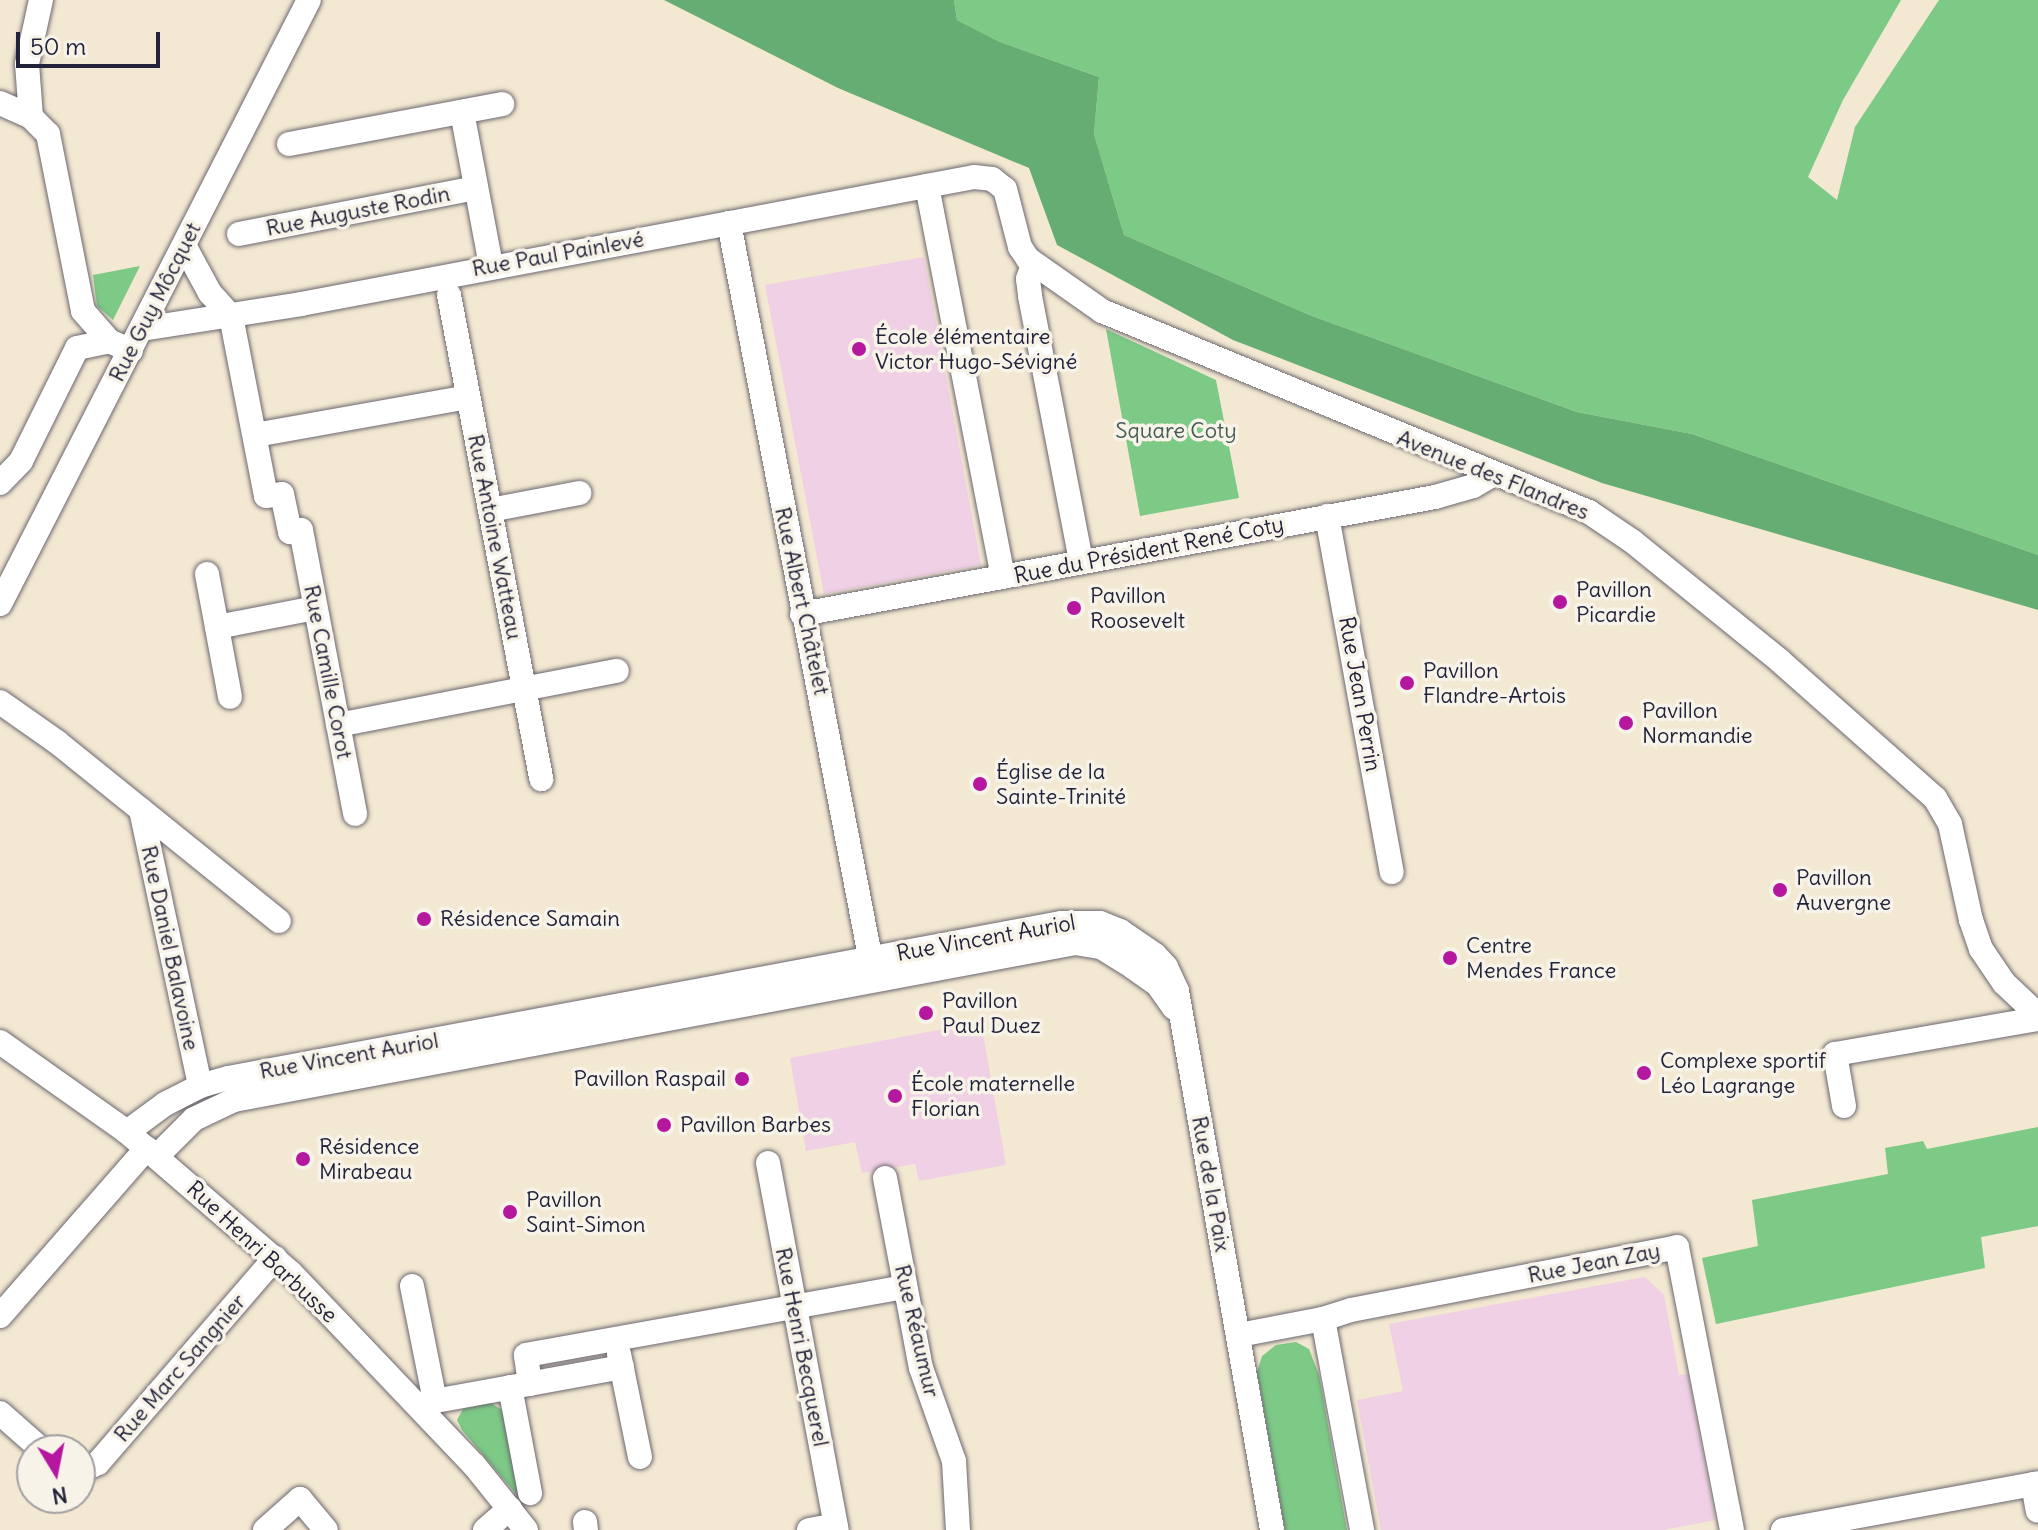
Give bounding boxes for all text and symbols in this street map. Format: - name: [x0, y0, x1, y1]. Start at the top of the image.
- scale bar: [20, 16, 164, 66]
- text: 50 m: [30, 31, 86, 61]
- street label: Rue Auguste Rodin: [264, 180, 452, 242]
- street label: Rue Guy Môcquet: [103, 218, 207, 386]
- street label: Rue Paul Painlevé: [470, 226, 646, 282]
- place label: École élémentaire Victor Hugo-Sévigné: [875, 323, 1077, 374]
- marker: École élémentaire Victor Hugo-Sévigné: [850, 340, 868, 358]
- park label: Square Coty: [1115, 418, 1237, 444]
- street label: Avenue des Flandres: [1393, 424, 1593, 526]
- street label: Rue Antoine Watteau: [462, 432, 528, 642]
- street label: Rue Albert Châtelet: [769, 505, 835, 697]
- street label: Rue du Président René Coty: [1012, 511, 1286, 589]
- place label: Pavillon Picardie: [1576, 576, 1656, 628]
- place label: Pavillon Roosevelt: [1090, 582, 1185, 634]
- street label: Rue Camille Corot: [298, 583, 358, 761]
- marker: Pavillon Picardie: [1551, 593, 1569, 611]
- marker: Pavillon Roosevelt: [1065, 599, 1083, 617]
- street label: Rue Jean Perrin: [1333, 614, 1387, 774]
- place label: Pavillon Flandre-Artois: [1423, 657, 1566, 708]
- marker: Pavillon Flandre-Artois: [1398, 674, 1416, 692]
- place label: Pavillon Normandie: [1642, 697, 1753, 748]
- marker: Pavillon Normandie: [1617, 714, 1635, 732]
- place label: Église de la Sainte-Trinité: [996, 758, 1126, 810]
- marker: Église de la Sainte-Trinité: [971, 775, 989, 793]
- street label: Rue Daniel Balavoine: [135, 843, 205, 1053]
- place label: Pavillon Auvergne: [1796, 864, 1891, 916]
- marker: Pavillon Auvergne: [1771, 881, 1789, 899]
- place label: Résidence Samain: [440, 906, 620, 932]
- street label: Rue Vincent Auriol: [895, 909, 1077, 967]
- marker: Résidence Samain: [415, 910, 433, 928]
- place label: Centre Mendes France: [1466, 932, 1616, 984]
- marker: Centre Mendes France: [1441, 949, 1459, 967]
- place label: Pavillon Paul Duez: [942, 987, 1041, 1038]
- marker: Pavillon Paul Duez: [917, 1004, 935, 1022]
- street label: Rue Vincent Auriol: [258, 1027, 440, 1085]
- place label: Complexe sportif Léo Lagrange: [1660, 1047, 1826, 1098]
- marker: Complexe sportif Léo Lagrange: [1635, 1064, 1653, 1082]
- place label: Pavillon Raspail: [574, 1066, 726, 1092]
- marker: Pavillon Raspail: [733, 1070, 751, 1088]
- place label: École maternelle Florian: [911, 1070, 1075, 1122]
- marker: École maternelle Florian: [886, 1087, 904, 1105]
- place label: Pavillon Barbes: [680, 1112, 831, 1138]
- street label: Rue de la Paix: [1186, 1114, 1236, 1254]
- marker: Pavillon Barbes: [655, 1116, 673, 1134]
- place label: Résidence Mirabeau: [319, 1133, 419, 1184]
- marker: Résidence Mirabeau: [294, 1150, 312, 1168]
- street label: Rue Henri Barbusse: [181, 1176, 343, 1328]
- place label: Pavillon Saint-Simon: [526, 1186, 646, 1238]
- marker: Pavillon Saint-Simon: [501, 1203, 519, 1221]
- street label: Rue Jean Zay: [1526, 1237, 1662, 1289]
- street label: Rue Henri Becquerel: [770, 1245, 834, 1449]
- street label: Rue Réaumur: [889, 1262, 945, 1400]
- street label: Rue Marc Sangnier: [109, 1289, 251, 1447]
- north arrow: [16, 1434, 96, 1514]
- text: N: [50, 1481, 70, 1511]

